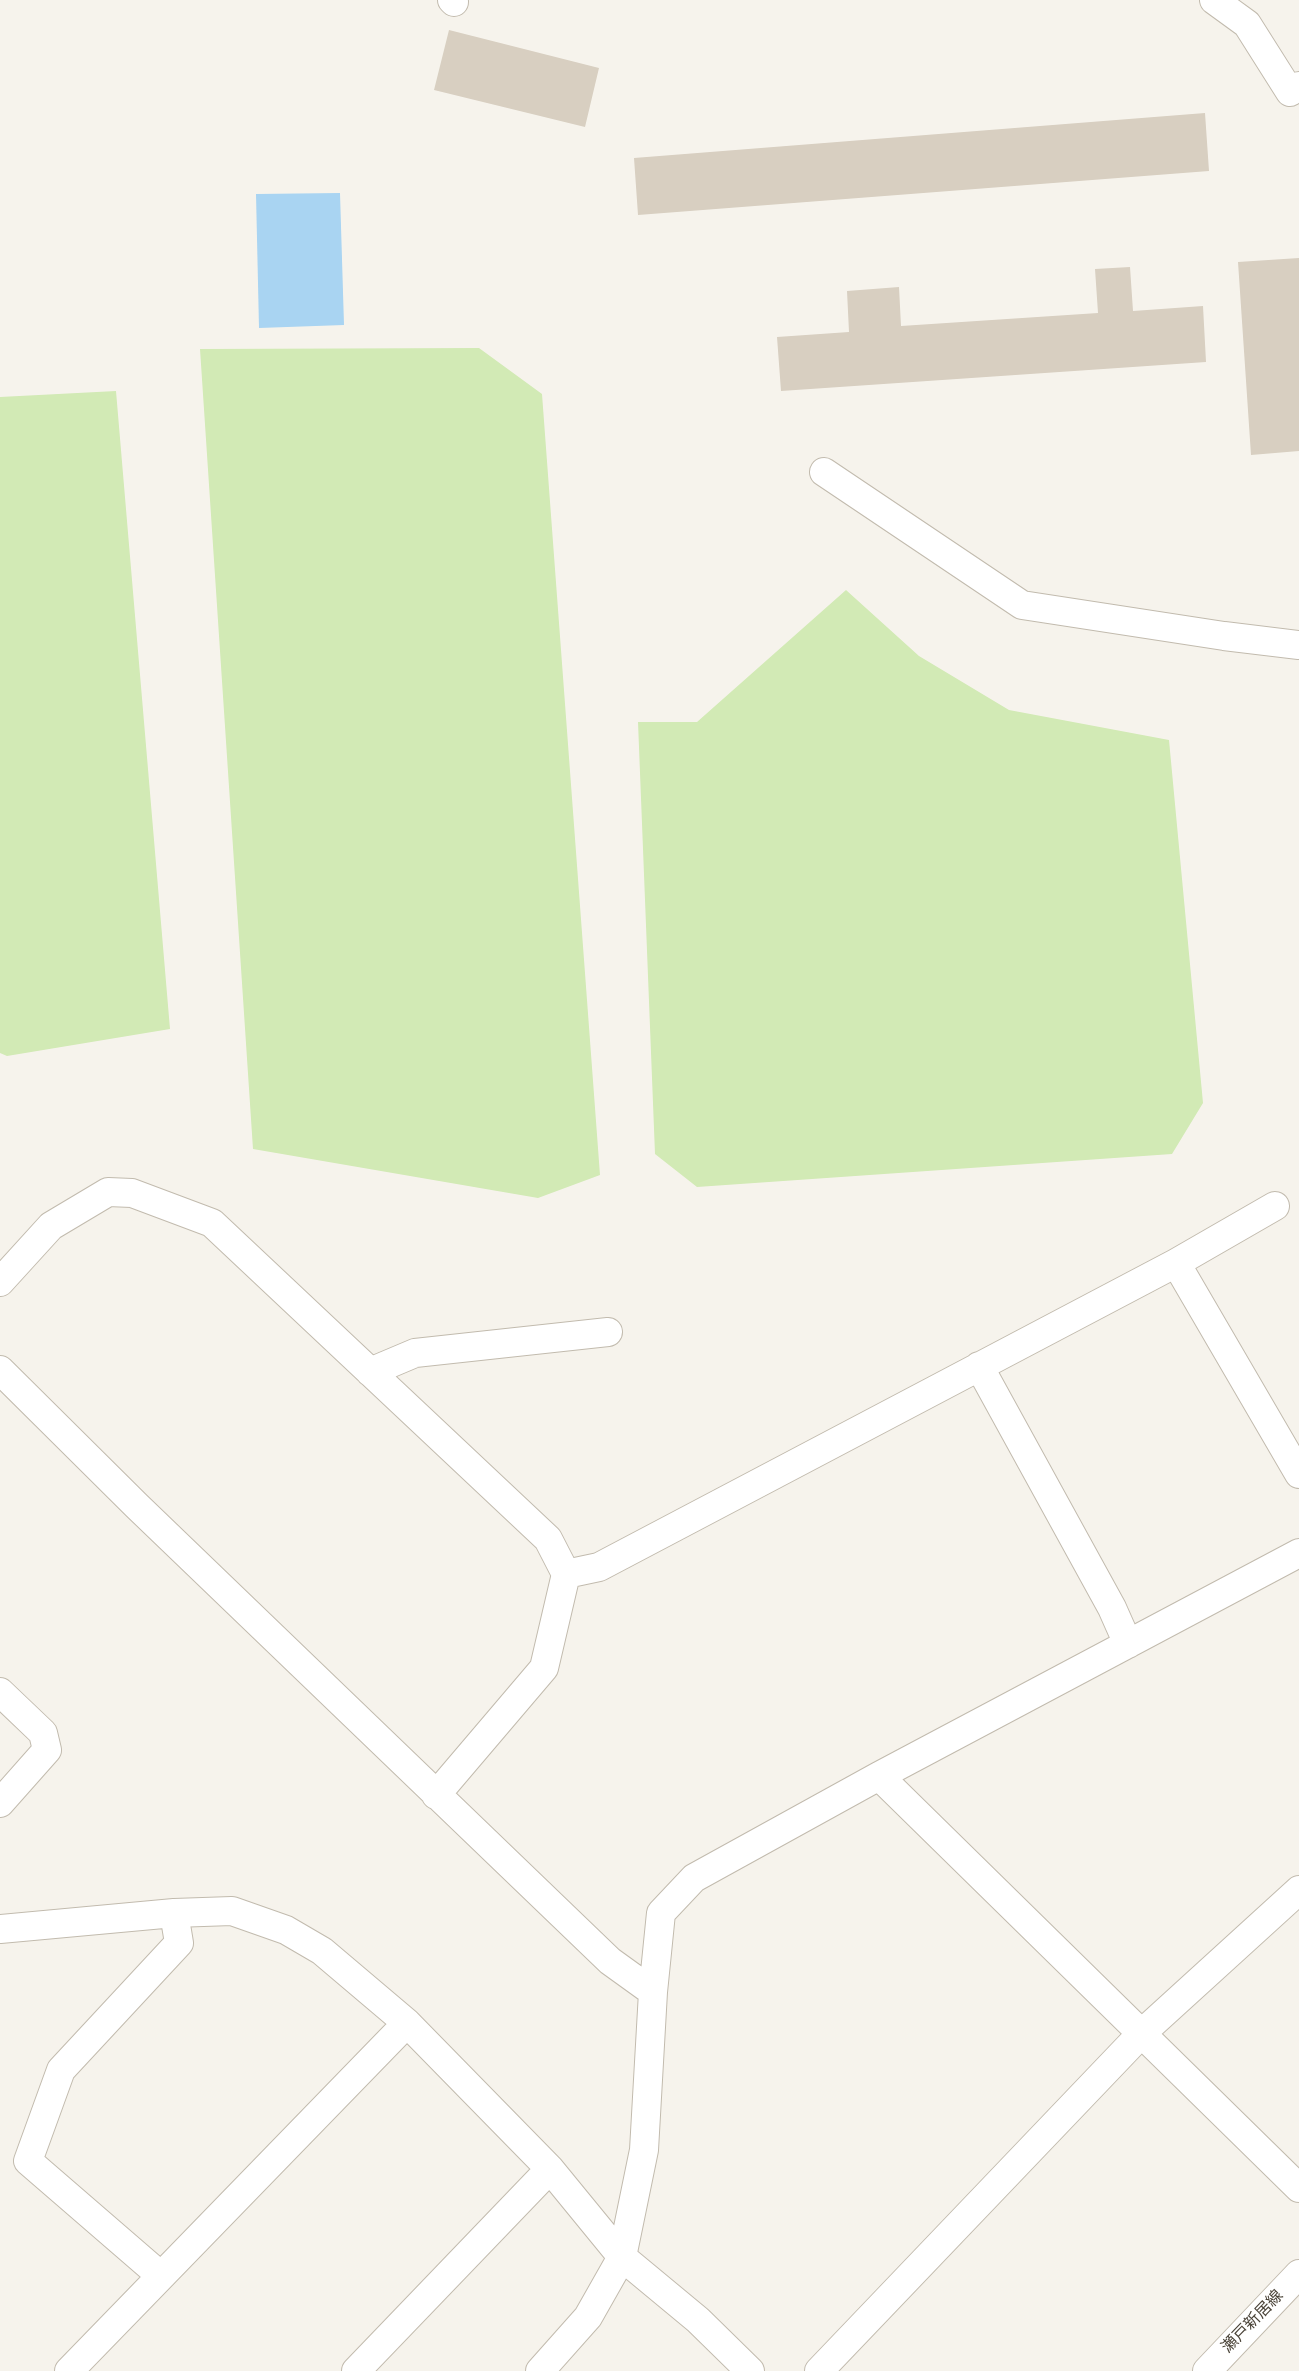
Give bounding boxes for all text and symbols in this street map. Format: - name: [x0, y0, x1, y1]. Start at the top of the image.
- street label: 瀬戸新居線: [1218, 2287, 1288, 2357]

